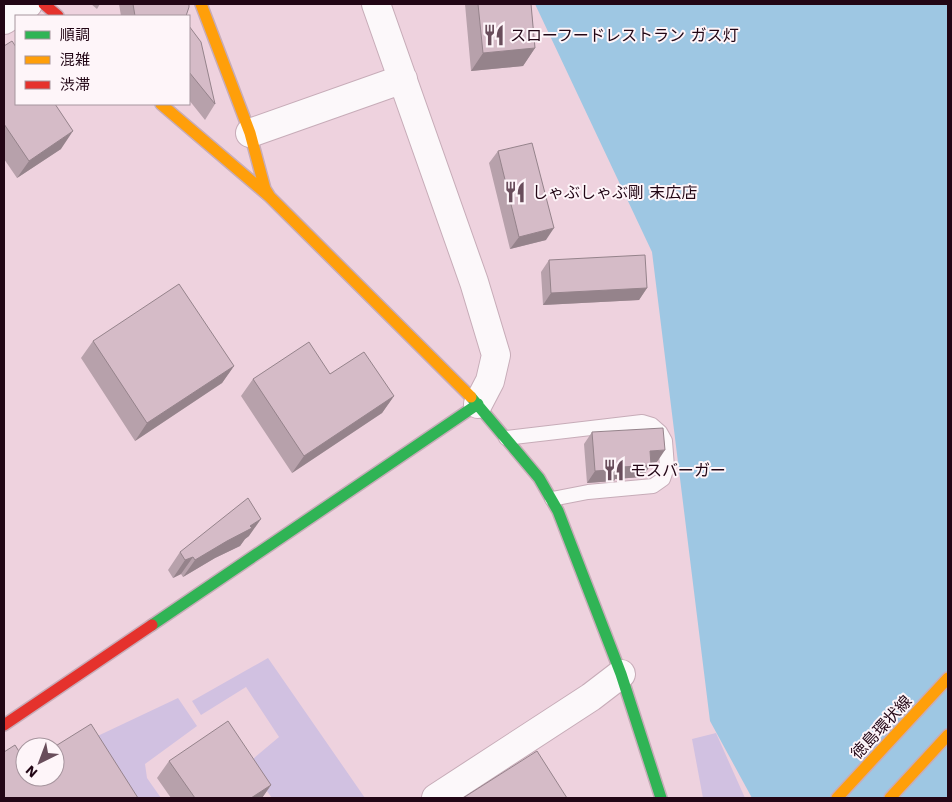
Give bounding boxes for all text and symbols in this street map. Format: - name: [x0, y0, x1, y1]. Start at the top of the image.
- legend: [15, 15, 190, 105]
- restaurant icon: スローフードレストラン ガス灯: [481, 22, 507, 48]
- text: 順調: [60, 26, 90, 44]
- place label: スローフードレストラン ガス灯: [510, 26, 739, 45]
- text: 混雑: [60, 51, 90, 69]
- text: 渋滞: [60, 76, 90, 94]
- restaurant icon: しゃぶしゃぶ剛 末広店: [502, 179, 528, 205]
- place label: しゃぶしゃぶ剛 末広店: [532, 183, 697, 202]
- restaurant icon: モスバーガー: [601, 457, 627, 483]
- place label: モスバーガー: [630, 461, 726, 480]
- street label: 徳島環状線: [847, 692, 916, 763]
- north arrow: [15, 737, 65, 787]
- text: N: [22, 762, 41, 781]

